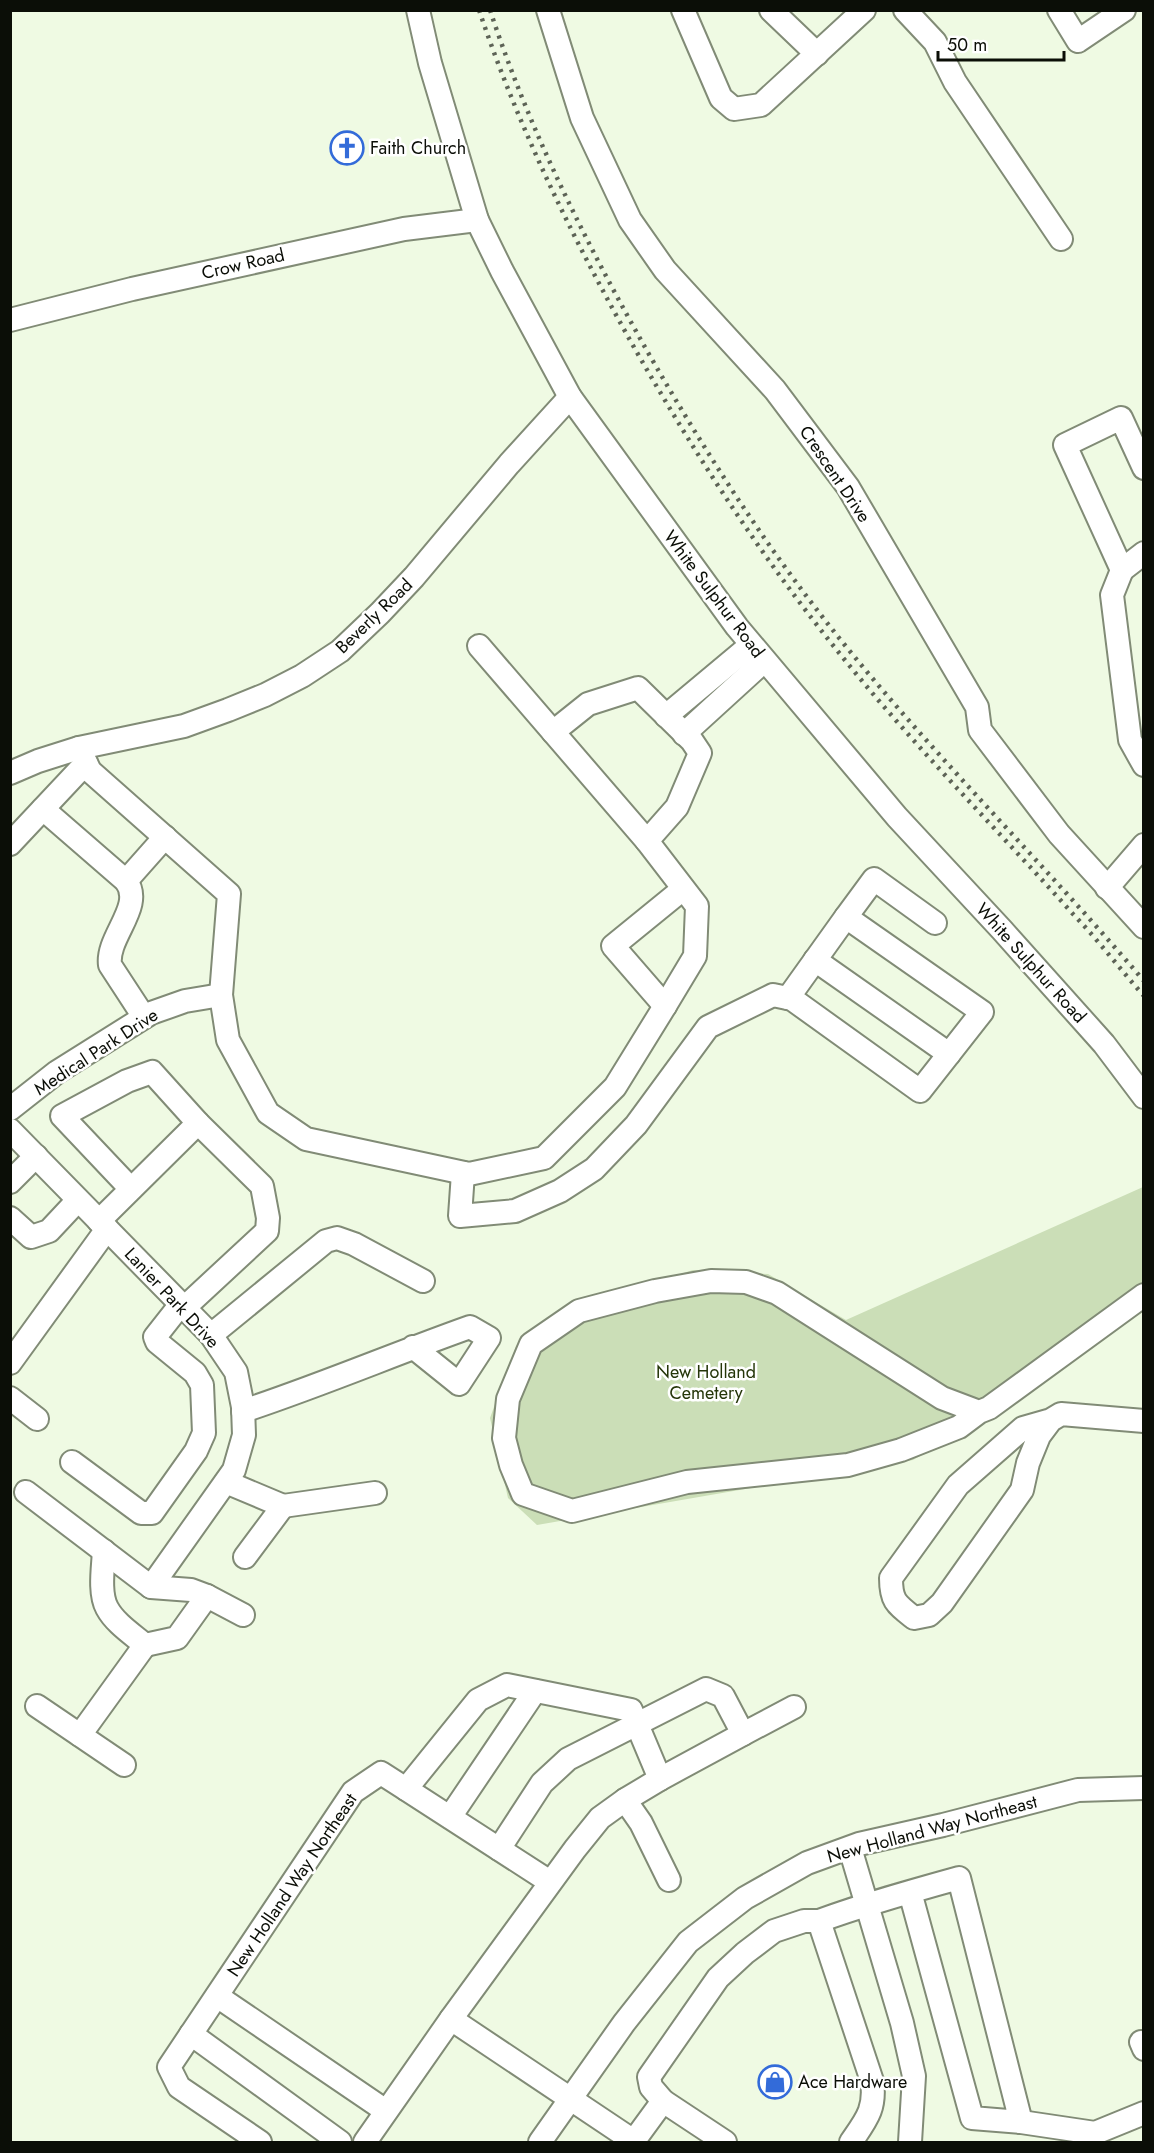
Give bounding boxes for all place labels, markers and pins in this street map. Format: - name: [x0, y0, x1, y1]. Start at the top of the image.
- church icon: Faith Church: [329, 130, 365, 166]
- place label: Faith Church: [370, 135, 466, 161]
- shop icon: Ace Hardware: [757, 2064, 793, 2100]
- place label: Ace Hardware: [798, 2069, 907, 2095]

